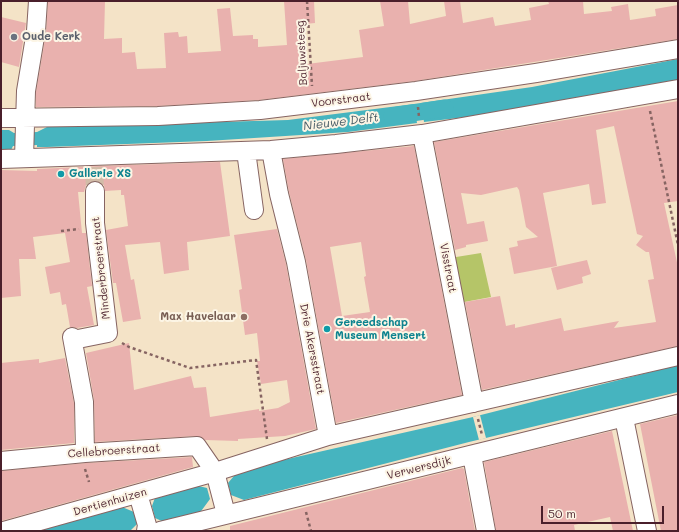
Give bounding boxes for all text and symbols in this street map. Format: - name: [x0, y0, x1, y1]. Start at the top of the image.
- street label: Baljuwsteeg: [294, 20, 310, 86]
- place label: Oude Kerk: [22, 30, 80, 44]
- marker: Oude Kerk: [9, 32, 19, 42]
- street label: Voorstraat: [310, 90, 372, 110]
- water label: Nieuwe Delft: [303, 110, 379, 134]
- place label: Gallerie XS: [69, 167, 131, 181]
- marker: Gallerie XS: [56, 169, 66, 179]
- street label: Minderbroerstraat: [89, 216, 113, 320]
- street label: Visstraat: [437, 242, 459, 294]
- street label: Drie Akersstraat: [297, 303, 327, 395]
- place label: Max Havelaar: [160, 310, 236, 324]
- marker: Max Havelaar: [239, 312, 249, 322]
- place label: Gereedschap Museum Mensert: [335, 316, 426, 342]
- marker: Gereedschap Museum Mensert: [322, 324, 332, 334]
- street label: Cellebroerstraat: [67, 441, 161, 461]
- street label: Verwersdijk: [386, 454, 452, 482]
- street label: Dertienhuizen: [72, 485, 148, 519]
- scale bar: [543, 498, 666, 524]
- text: 50 m: [548, 505, 576, 521]

